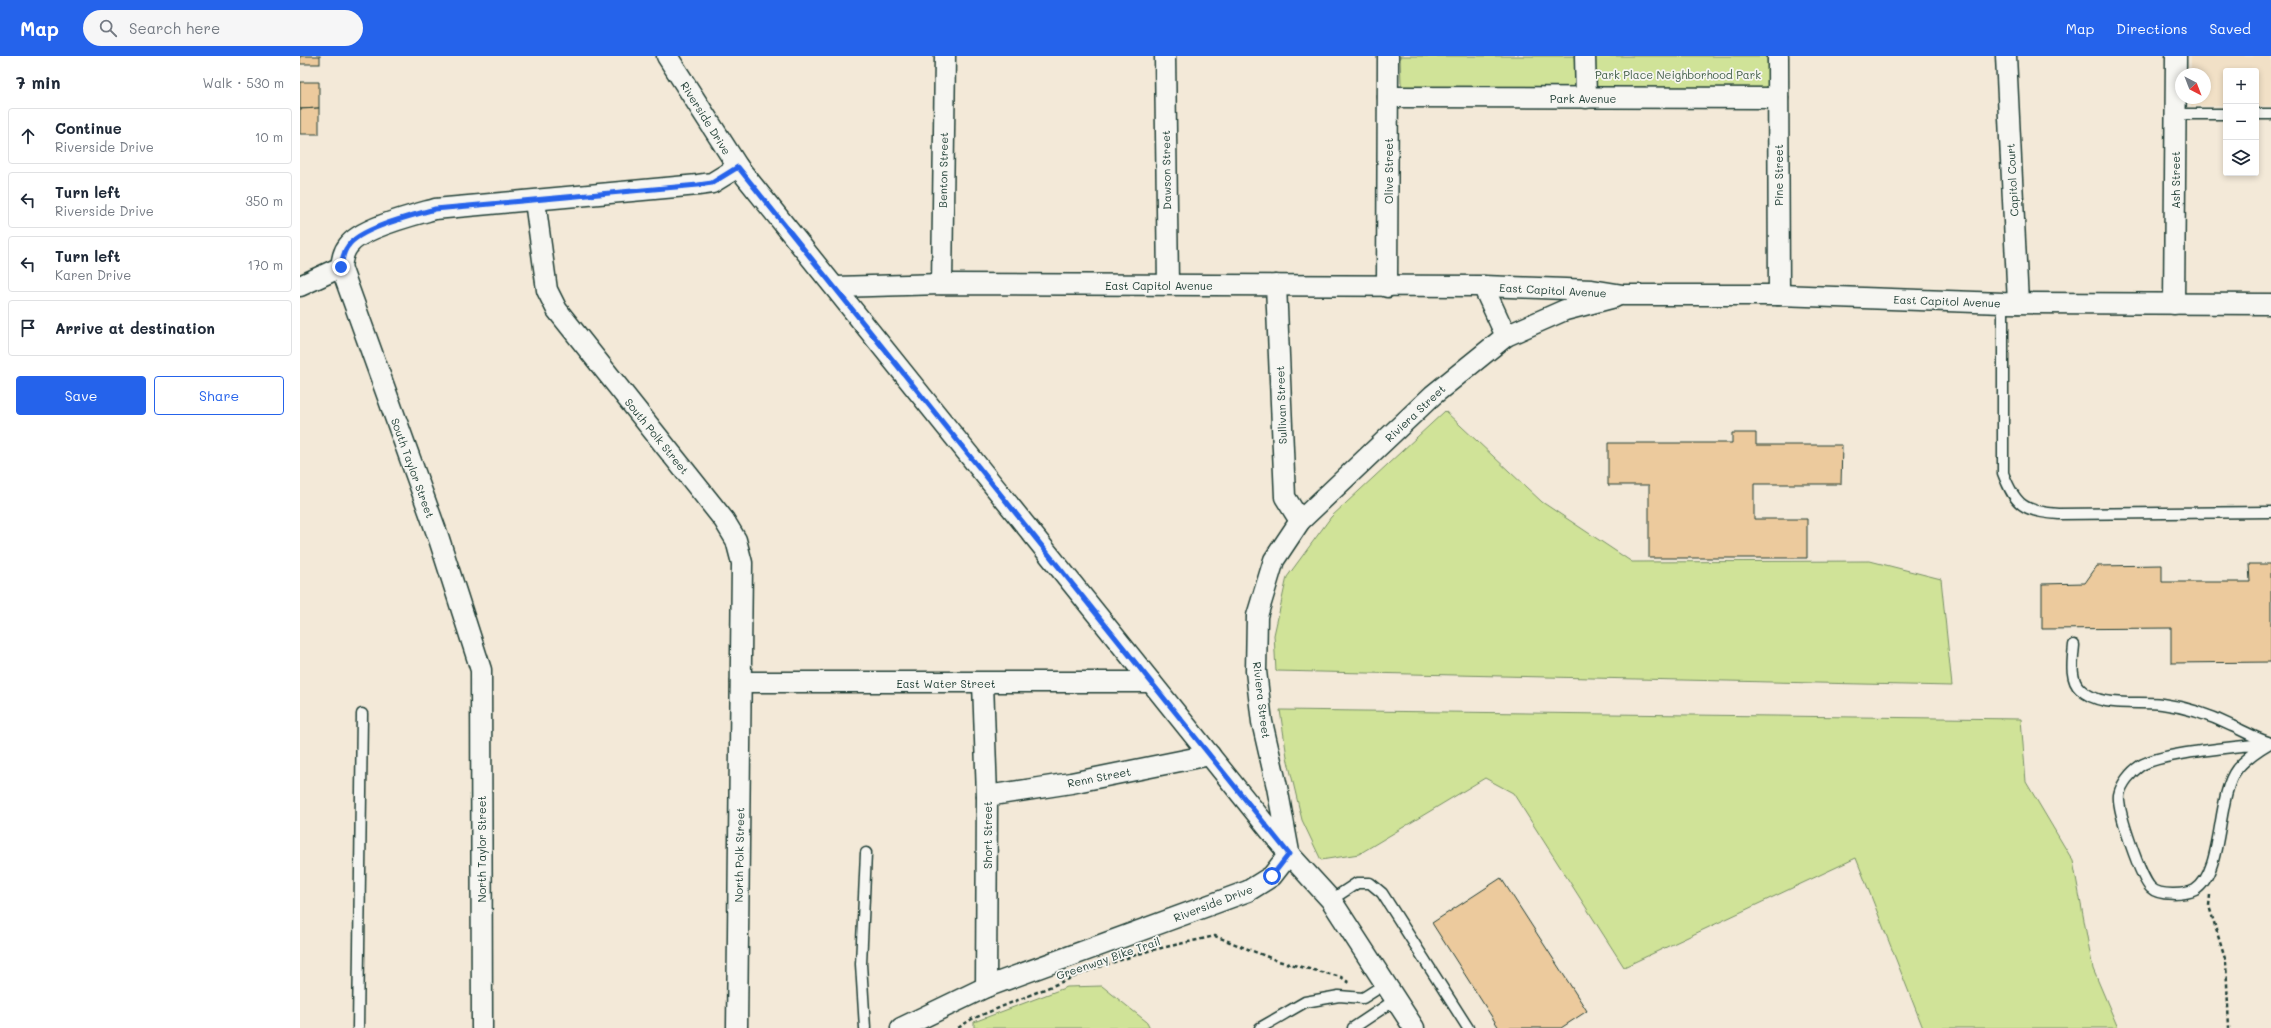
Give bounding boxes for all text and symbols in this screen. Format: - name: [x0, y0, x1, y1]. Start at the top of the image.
- search box: [83, 10, 363, 46]
- text: Map: [20, 16, 59, 41]
- icon: search: [97, 17, 119, 39]
- text: Search here: [129, 18, 220, 38]
- text: Map: [2066, 19, 2094, 38]
- text: Directions: [2116, 19, 2187, 38]
- text: Saved: [2209, 19, 2251, 38]
- park label: Park Place Neighborhood Park: [1595, 67, 1761, 82]
- north arrow: [2175, 68, 2211, 104]
- map controls: [2223, 68, 2259, 176]
- button: +: [2223, 68, 2259, 104]
- text: 7 min: [16, 71, 61, 93]
- text: Walk · 530 m: [203, 74, 284, 91]
- street label: Riverside Drive: [677, 79, 735, 158]
- street label: Park Avenue: [1550, 91, 1616, 106]
- button: −: [2223, 104, 2259, 140]
- text: Continue: [55, 118, 122, 138]
- icon: ahead: [17, 125, 39, 147]
- text: 10 m: [255, 128, 283, 145]
- street label: Dawson Street: [1158, 130, 1174, 210]
- street label: Benton Street: [935, 132, 951, 208]
- text: Riverside Drive: [55, 138, 154, 155]
- street label: Olive Street: [1381, 138, 1396, 204]
- button: layers: [2223, 140, 2259, 176]
- street label: Capitol Court: [2003, 143, 2021, 217]
- street label: Pine Street: [1771, 144, 1786, 206]
- street label: Ash Street: [2168, 151, 2183, 209]
- text: Turn left: [55, 182, 120, 202]
- icon: left: [17, 189, 39, 211]
- text: 350 m: [245, 192, 283, 209]
- text: Riverside Drive: [55, 202, 154, 219]
- text: Turn left: [55, 246, 120, 266]
- icon: left: [17, 253, 39, 275]
- text: 170 m: [247, 256, 283, 273]
- route end: [332, 258, 350, 276]
- text: Karen Drive: [55, 266, 131, 283]
- street label: East Capitol Avenue: [1105, 278, 1213, 293]
- street label: East Capitol Avenue: [1499, 280, 1607, 300]
- street label: East Capitol Avenue: [1893, 292, 2001, 310]
- icon: arrive: [17, 317, 39, 339]
- text: Arrive at destination: [55, 318, 215, 338]
- street label: Sullivan Street: [1272, 365, 1290, 444]
- button: Save: [16, 376, 146, 415]
- button: Share: [154, 376, 284, 415]
- street label: Riviera Street: [1382, 381, 1449, 445]
- street label: South Polk Street: [622, 395, 692, 477]
- street label: South Taylor Street: [388, 416, 438, 520]
- street label: Riviera Street: [1250, 661, 1274, 739]
- street label: East Water Street: [896, 676, 996, 691]
- street label: Renn Street: [1066, 763, 1132, 791]
- street label: North Taylor Street: [474, 795, 489, 902]
- street label: Short Street: [980, 801, 995, 869]
- street label: North Polk Street: [731, 807, 747, 903]
- route start: [1263, 867, 1281, 885]
- street label: Riverside Drive: [1171, 881, 1255, 925]
- street label: Greenway Bike Trail: [1054, 933, 1162, 983]

